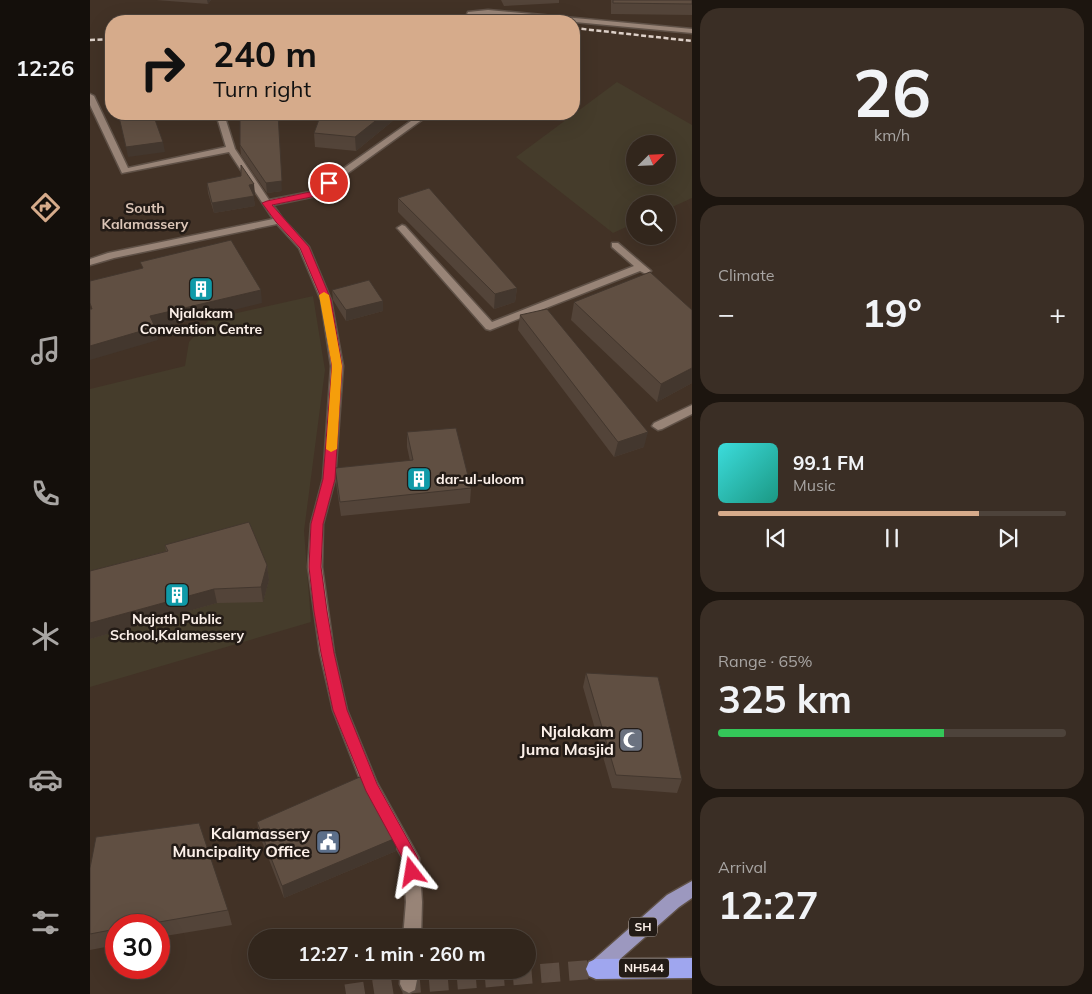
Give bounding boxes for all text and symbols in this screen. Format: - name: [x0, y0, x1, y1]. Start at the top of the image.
- text: 240 m: [213, 32, 317, 76]
- icon: right: [130, 35, 195, 100]
- text: 26: [853, 52, 931, 133]
- text: 12:26: [16, 54, 74, 82]
- text: Turn right: [213, 75, 311, 103]
- text: km/h: [874, 125, 910, 145]
- north arrow: [626, 135, 676, 185]
- map controls: [626, 135, 676, 245]
- pin: [308, 162, 350, 204]
- icon: arrive: [315, 169, 343, 197]
- icon: directions: [28, 190, 63, 225]
- button: search: [626, 195, 676, 245]
- district label: South Kalamassery: [102, 199, 189, 233]
- text: Climate: [718, 265, 774, 285]
- building icon: Njalakam Convention Centre: [188, 276, 214, 302]
- text: 19°: [862, 289, 922, 337]
- text: −: [718, 296, 735, 331]
- text: +: [1049, 296, 1066, 331]
- place label: Njalakam Convention Centre: [140, 304, 263, 338]
- icon: music: [28, 333, 63, 368]
- text: 99.1 FM: [793, 451, 865, 475]
- building icon: dar-ul-uloom: [406, 466, 432, 492]
- place label: dar-ul-uloom: [436, 470, 524, 488]
- text: Music: [793, 475, 836, 495]
- icon: phone: [28, 476, 63, 511]
- icon: previous: [762, 524, 790, 552]
- icon: pause: [878, 524, 906, 552]
- icon: next: [994, 524, 1022, 552]
- building icon: Najath Public School,Kalamessery: [164, 582, 190, 608]
- place label: Najath Public School,Kalamessery: [110, 610, 244, 644]
- icon: climate: [28, 619, 63, 654]
- text: Range · 65%: [718, 651, 813, 671]
- text: 325 km: [718, 675, 852, 723]
- place label: Njalakam Juma Masjid: [520, 721, 614, 759]
- mosque icon: Njalakam Juma Masjid: [618, 727, 644, 753]
- icon: car: [28, 762, 63, 797]
- place label: Kalamassery Muncipality Office: [172, 823, 310, 861]
- public building icon: Kalamassery Muncipality Office: [315, 829, 341, 855]
- position arrow: [385, 845, 437, 897]
- text: Arrival: [718, 857, 767, 877]
- text: 12:27: [718, 881, 819, 929]
- icon: filters: [28, 905, 63, 940]
- speed limit sign: 30: [105, 914, 170, 979]
- road number: SH: [629, 918, 657, 936]
- text: 12:27 · 1 min · 260 m: [298, 942, 486, 966]
- road number: NH544: [619, 958, 669, 978]

